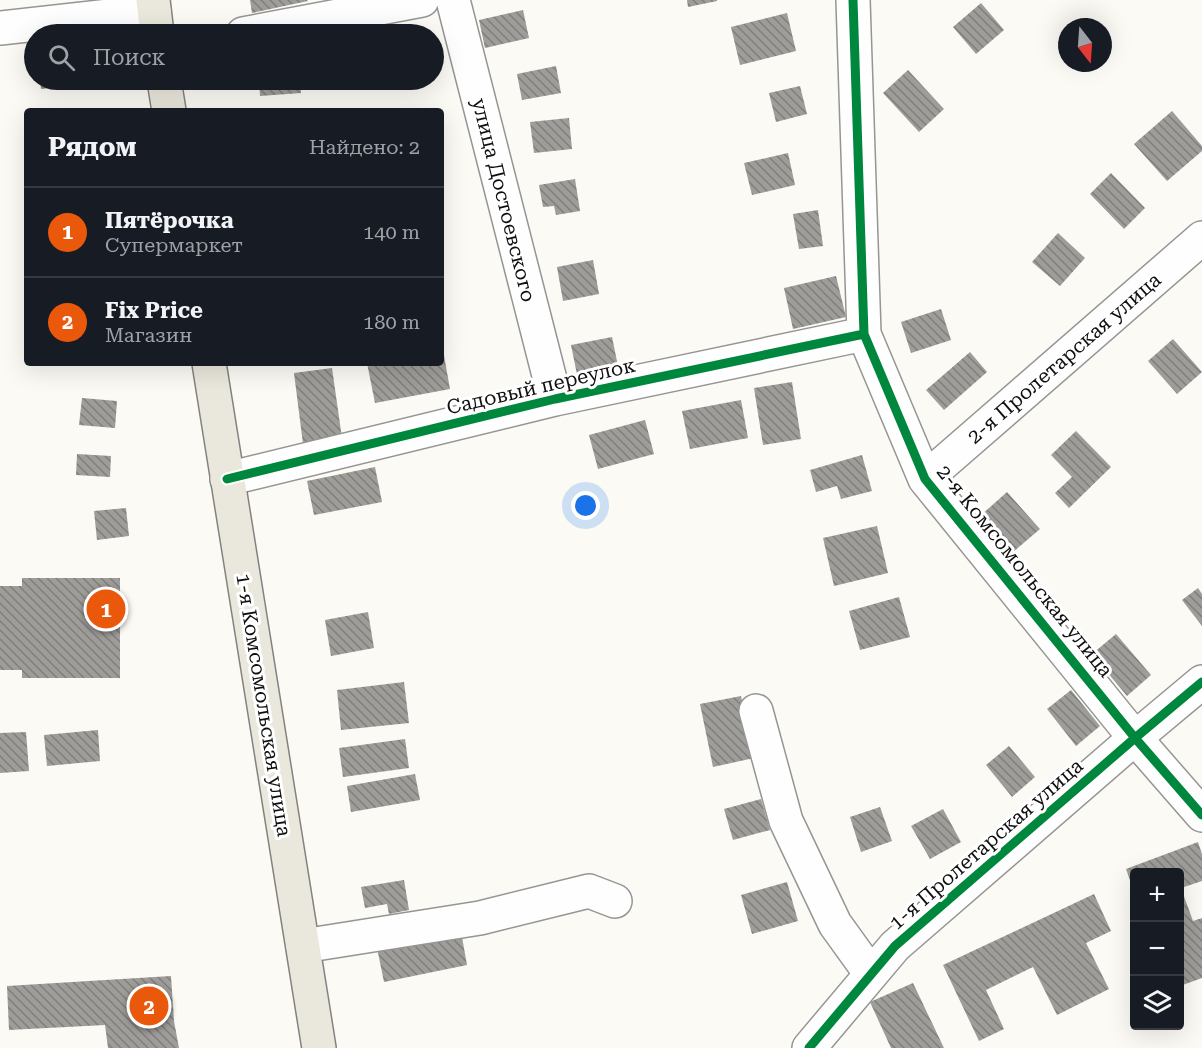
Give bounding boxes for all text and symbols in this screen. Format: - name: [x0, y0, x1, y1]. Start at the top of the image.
- north arrow: [1058, 18, 1112, 72]
- search box: [24, 24, 444, 90]
- icon: search: [45, 41, 78, 74]
- text: Поиск: [93, 45, 165, 70]
- street label: улица Достоевского: [467, 96, 541, 304]
- text: Рядом: [48, 132, 137, 162]
- text: Найдено: 2: [309, 135, 420, 159]
- text: Пятёрочка: [105, 208, 234, 233]
- text: 1: [62, 220, 73, 244]
- text: 140 m: [363, 220, 420, 244]
- text: Супермаркет: [105, 233, 243, 257]
- street label: 2-я Пролетарская улица: [962, 267, 1166, 449]
- text: Fix Price: [105, 298, 203, 323]
- text: 2: [62, 310, 73, 334]
- text: 180 m: [363, 310, 420, 334]
- text: Магазин: [105, 323, 192, 347]
- street label: Садовый переулок: [444, 353, 638, 419]
- street label: 2-я Комсомольская улица: [932, 460, 1118, 682]
- your location: [571, 491, 600, 520]
- street label: 1-я Комсомольская улица: [231, 572, 297, 838]
- pin: 1: [86, 586, 126, 632]
- street label: 1-я Пролетарская улица: [884, 753, 1088, 935]
- map controls: [1130, 868, 1184, 1030]
- button: +: [1130, 868, 1184, 922]
- button: −: [1130, 922, 1184, 976]
- button: layers: [1130, 976, 1184, 1030]
- pin: 2: [130, 984, 168, 1028]

